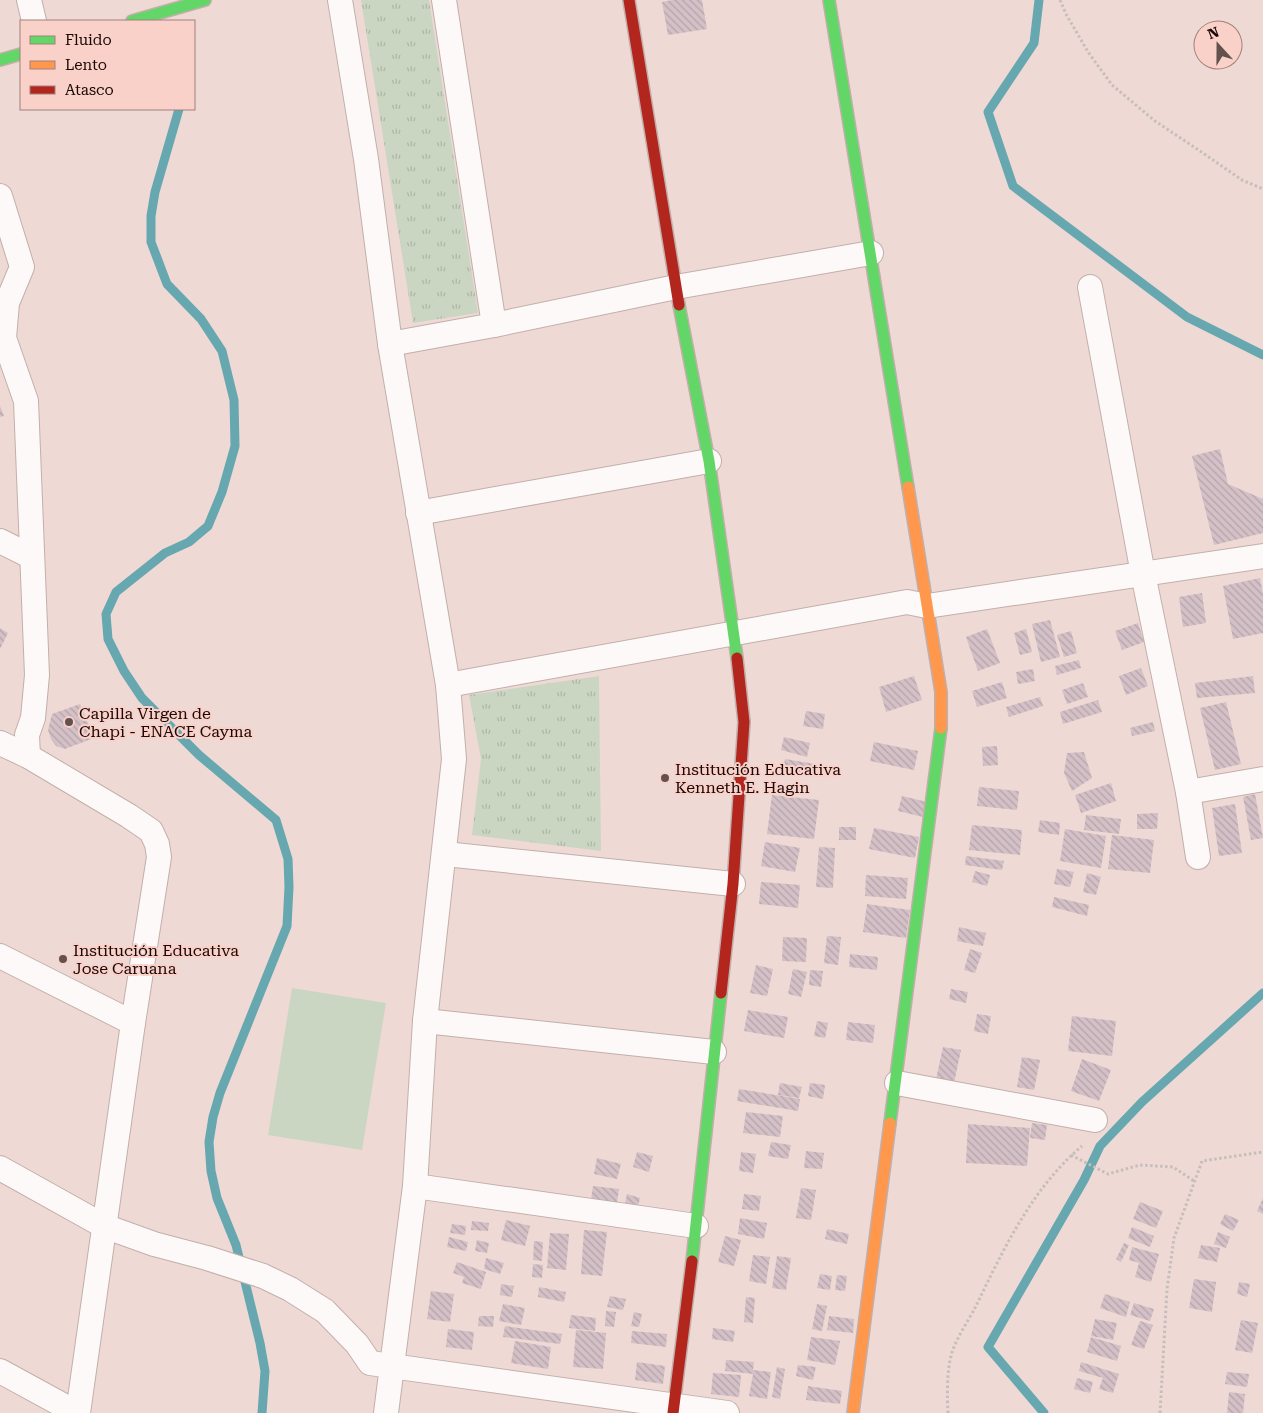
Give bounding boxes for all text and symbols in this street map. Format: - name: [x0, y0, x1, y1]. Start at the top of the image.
- legend: [20, 20, 195, 110]
- north arrow: [1193, 20, 1243, 70]
- text: N: [1205, 23, 1221, 42]
- text: Fluido: [65, 31, 112, 49]
- text: Lento: [65, 56, 107, 74]
- text: Atasco: [65, 81, 114, 99]
- place label: Capilla Virgen de Chapi - ENACE Cayma: [79, 704, 253, 741]
- marker: Capilla Virgen de Chapi - ENACE Cayma: [63, 716, 75, 728]
- place label: Institución Educativa Kenneth E. Hagin: [675, 760, 841, 797]
- marker: Institución Educativa Kenneth E. Hagin: [659, 772, 671, 784]
- place label: Institución Educativa Jose Caruana: [73, 941, 239, 978]
- marker: Institución Educativa Jose Caruana: [57, 953, 69, 965]

